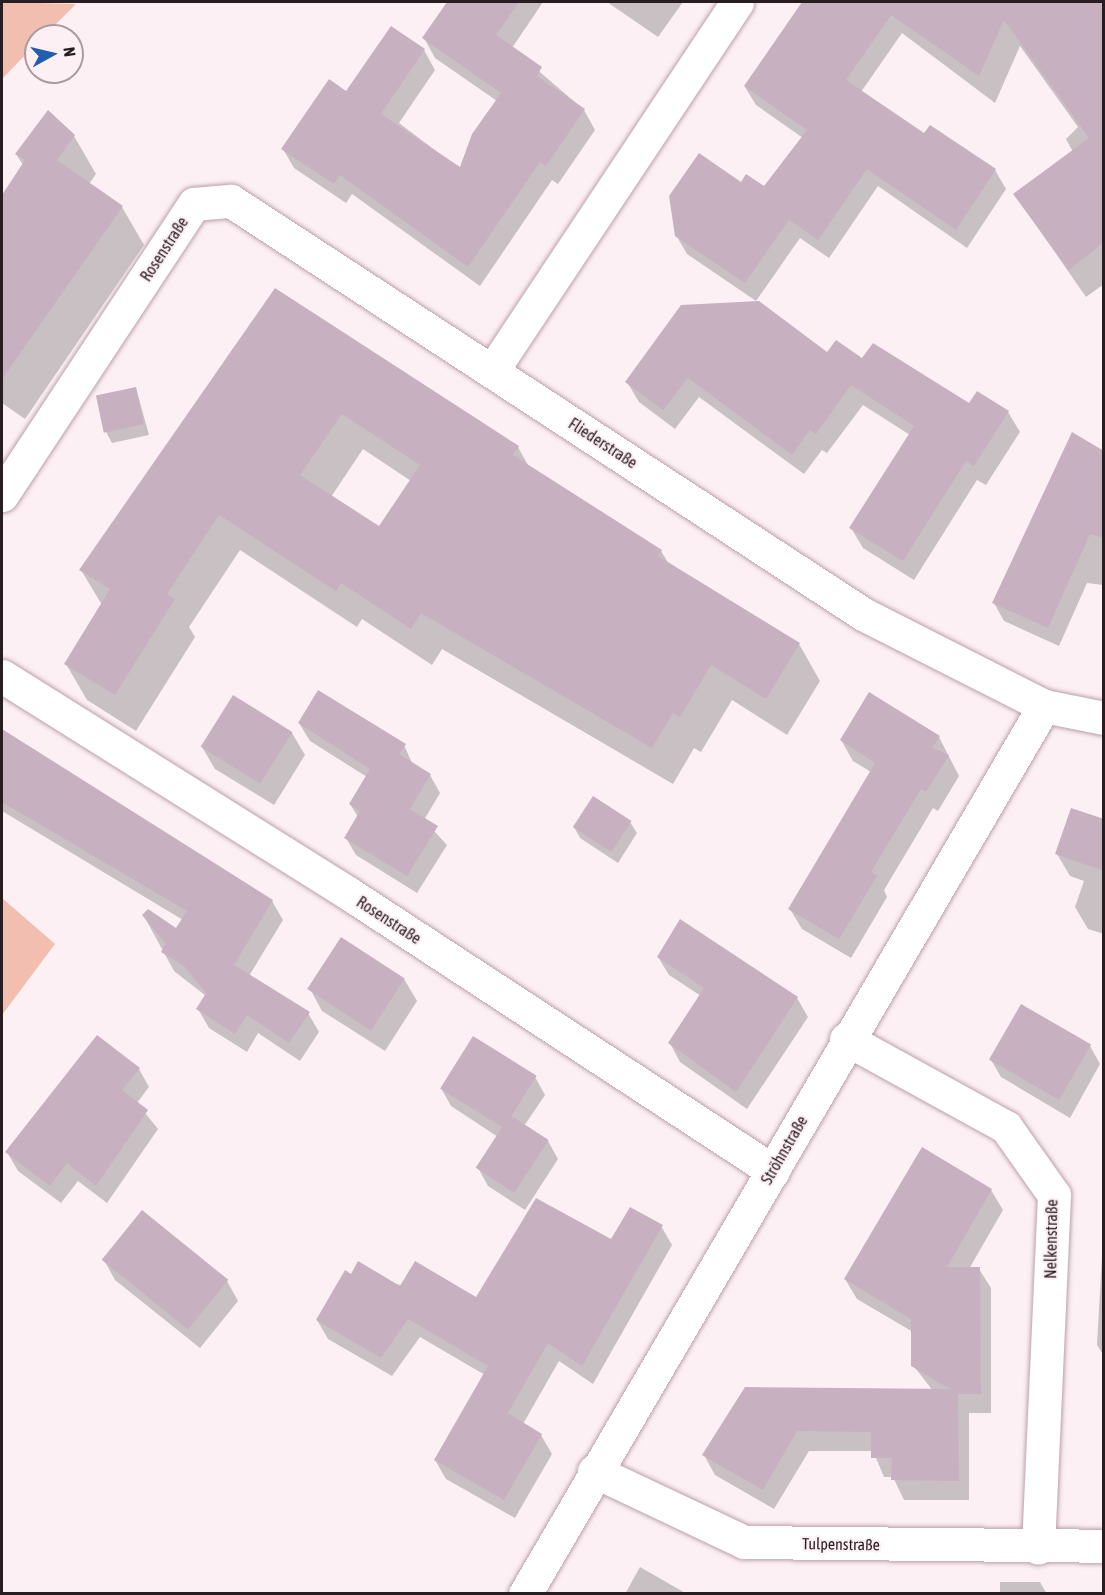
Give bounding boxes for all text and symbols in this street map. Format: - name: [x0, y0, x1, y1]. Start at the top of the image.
- north arrow: [24, 24, 84, 84]
- text: N: [60, 46, 79, 58]
- street label: Rosenstraße: [136, 213, 192, 285]
- street label: Fliederstraße: [565, 414, 641, 472]
- street label: Rosenstraße: [353, 892, 425, 948]
- street label: Ströhnstraße: [757, 1112, 811, 1188]
- street label: Nelkenstraße: [1041, 1199, 1061, 1279]
- street label: Tulpenstraße: [802, 1534, 880, 1554]

